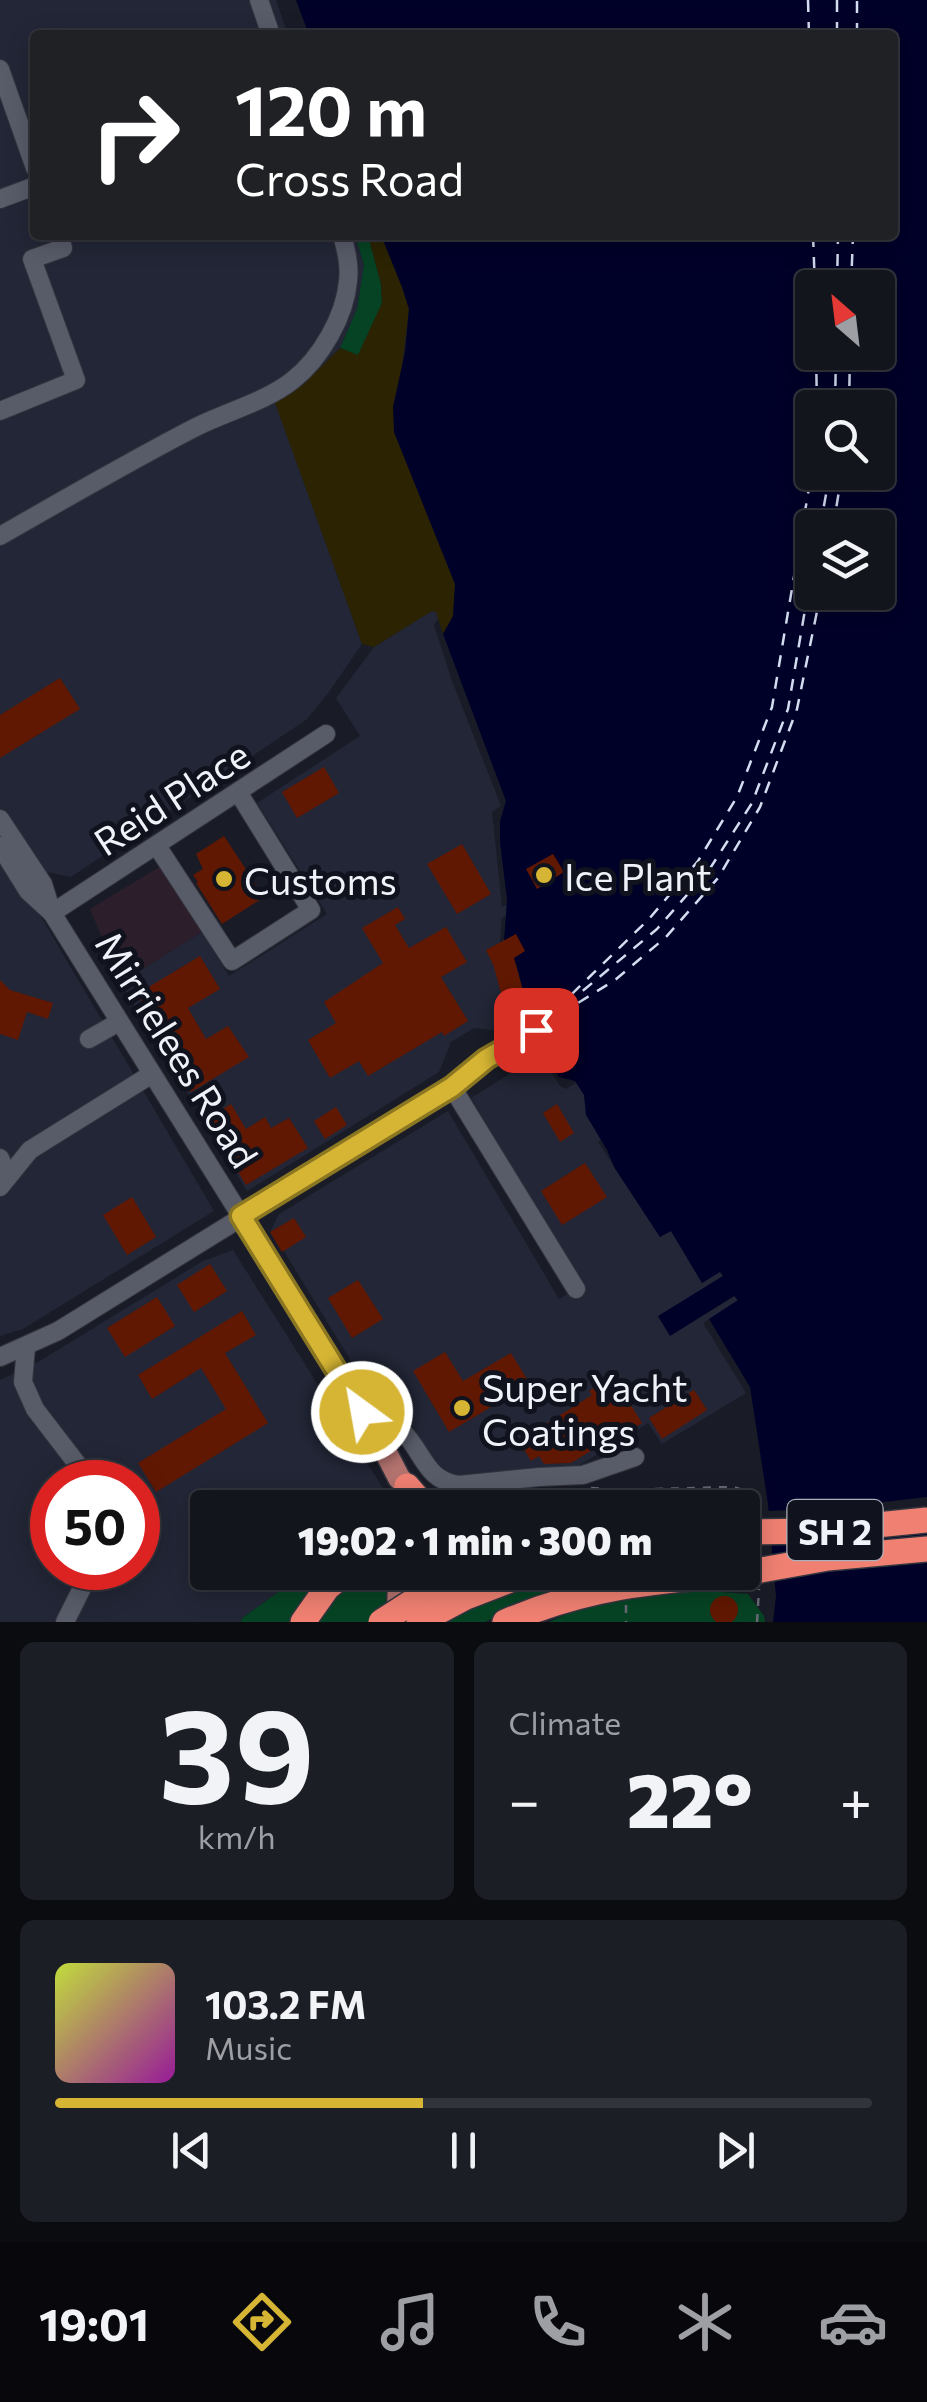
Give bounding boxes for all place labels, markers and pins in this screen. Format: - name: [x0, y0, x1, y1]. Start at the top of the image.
- place label: Ice Plant: [564, 852, 711, 899]
- place label: Customs: [244, 856, 397, 903]
- marker: Ice Plant: [533, 864, 555, 886]
- marker: Customs: [213, 868, 235, 890]
- pin: [494, 988, 579, 1073]
- place label: Super Yacht Coatings: [482, 1363, 688, 1454]
- marker: Super Yacht Coatings: [451, 1397, 473, 1419]

